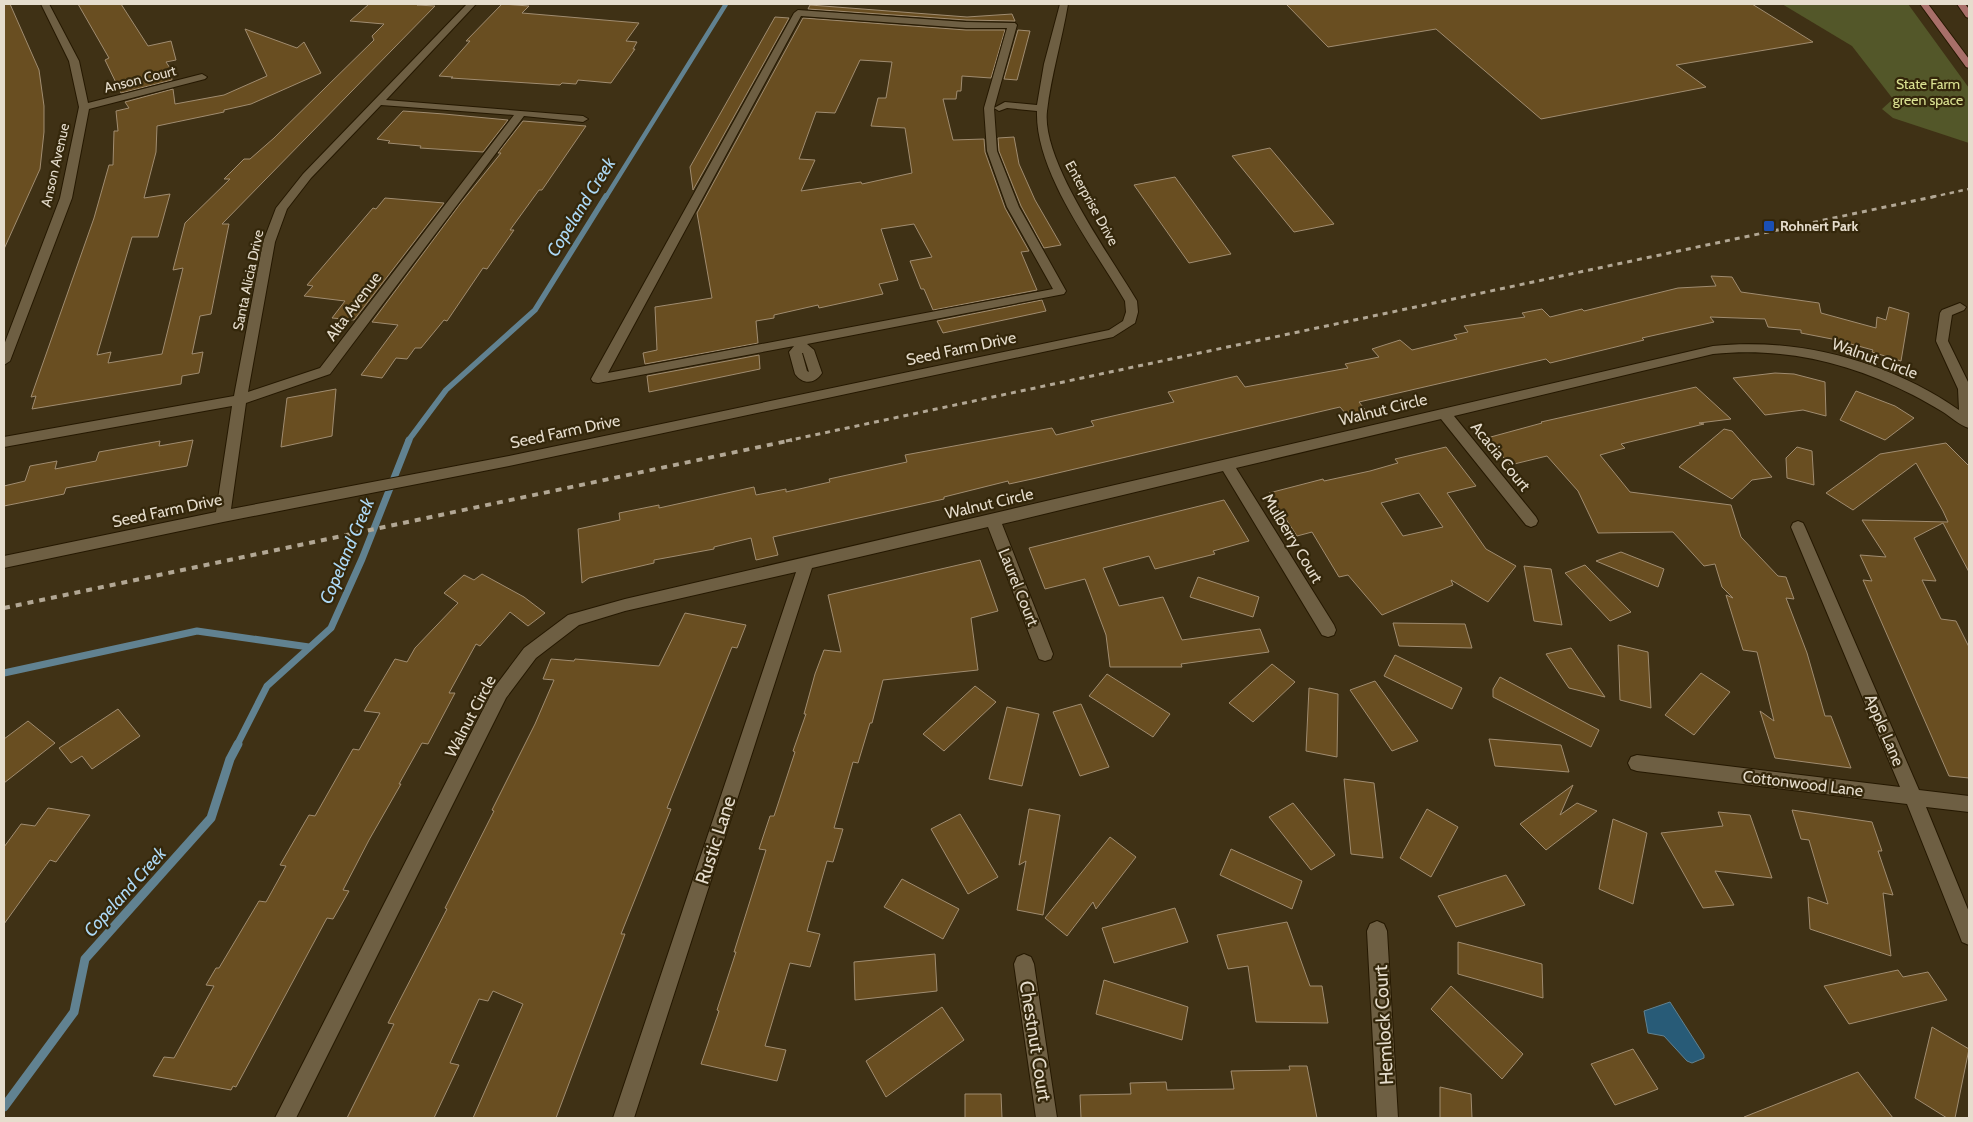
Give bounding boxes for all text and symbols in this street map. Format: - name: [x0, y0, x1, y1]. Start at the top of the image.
- street label: Anson Court: [102, 61, 178, 97]
- park label: State Farm green space: [1893, 75, 1963, 109]
- street label: Anson Avenue: [37, 121, 73, 209]
- water label: Copeland Creek: [542, 152, 621, 261]
- street label: Enterprise Drive: [1061, 157, 1123, 249]
- place label: Rohnert Park: [1780, 217, 1858, 235]
- marker: Rohnert Park: [1762, 219, 1776, 233]
- street label: Santa Alicia Drive: [229, 228, 267, 332]
- street label: Alta Avenue: [321, 268, 385, 344]
- street label: Seed Farm Drive: [904, 328, 1018, 369]
- street label: Walnut Circle: [1829, 334, 1920, 383]
- street label: Walnut Circle: [1337, 389, 1429, 430]
- street label: Seed Farm Drive: [508, 411, 622, 452]
- street label: Acacia Court: [1467, 418, 1535, 495]
- street label: Walnut Circle: [943, 484, 1035, 523]
- street label: Seed Farm Drive: [110, 490, 224, 531]
- street label: Mulberry Court: [1258, 490, 1327, 587]
- water label: Copeland Creek: [315, 494, 380, 607]
- street label: Laurel Court: [994, 546, 1043, 629]
- street label: Walnut Circle: [441, 672, 500, 760]
- street label: Apple Lane: [1861, 692, 1908, 769]
- street label: Cottonwood Lane: [1742, 767, 1864, 800]
- street label: Rustic Lane: [690, 793, 741, 887]
- water label: Copeland Creek: [79, 842, 172, 941]
- street label: Hemlock Court: [1369, 964, 1398, 1086]
- street label: Chestnut Court: [1015, 979, 1056, 1103]

